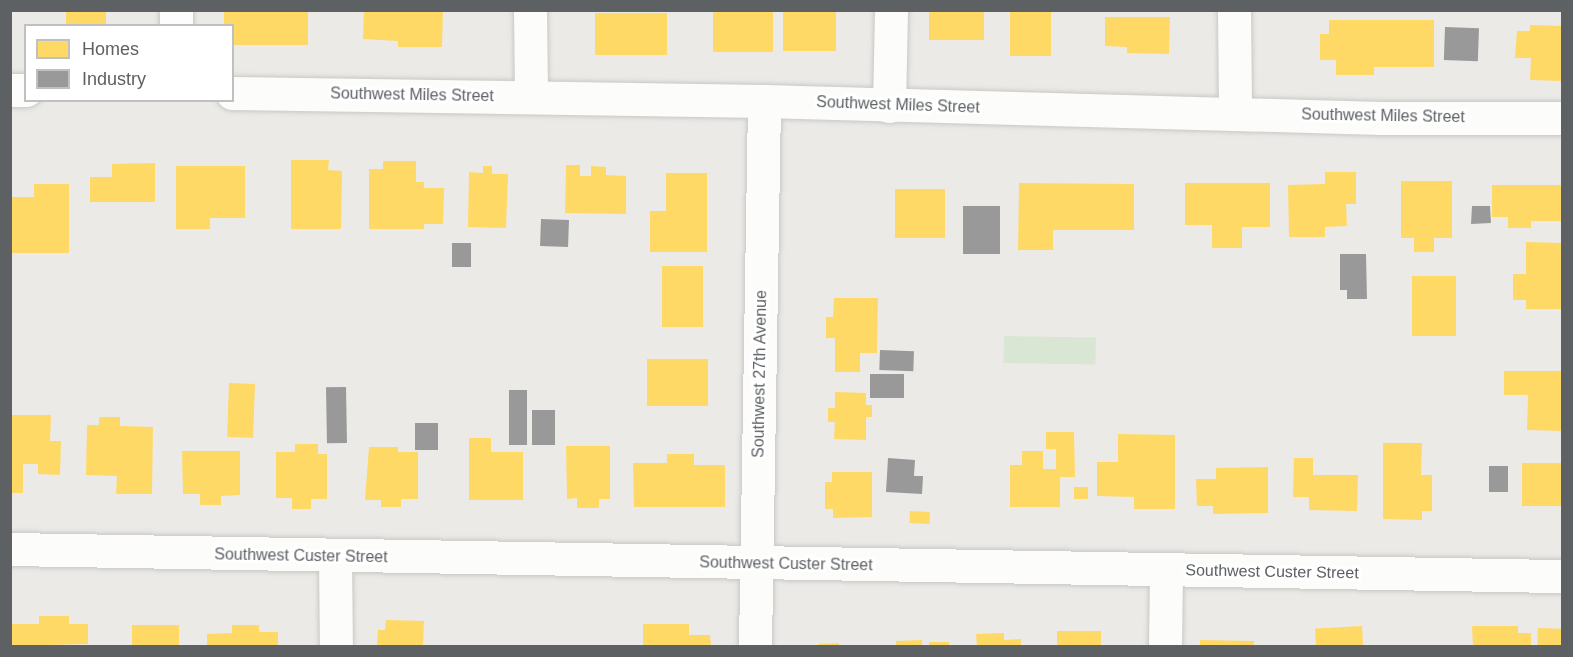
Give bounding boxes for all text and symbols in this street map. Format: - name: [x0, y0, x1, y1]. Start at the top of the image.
- legend: [24, 24, 234, 102]
- text: Homes: [82, 39, 139, 59]
- text: Industry: [82, 69, 146, 89]
- street label: Southwest Miles Street: [330, 84, 494, 106]
- street label: Southwest Miles Street: [816, 93, 980, 117]
- street label: Southwest Miles Street: [1301, 105, 1465, 127]
- street label: Southwest 27th Avenue: [749, 289, 771, 459]
- street label: Southwest Custer Street: [214, 545, 388, 567]
- street label: Southwest Custer Street: [699, 553, 873, 575]
- street label: Southwest Custer Street: [1185, 561, 1359, 583]

